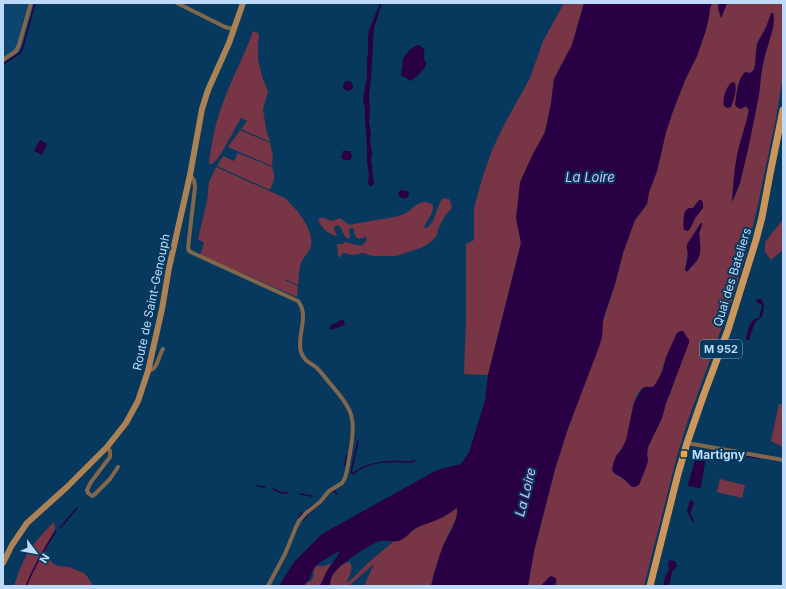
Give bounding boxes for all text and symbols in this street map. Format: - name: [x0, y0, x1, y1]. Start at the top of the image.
- water label: La Loire: [565, 169, 615, 185]
- street label: Quai des Bateliers: [710, 226, 754, 328]
- street label: Route de Saint-Genouph: [129, 232, 173, 372]
- road number: M 952: [700, 340, 742, 358]
- place label: Martigny: [692, 447, 746, 462]
- marker: Martigny: [679, 449, 689, 459]
- water label: La Loire: [511, 466, 539, 518]
- north arrow: [16, 533, 56, 573]
- text: N: [36, 551, 53, 566]

